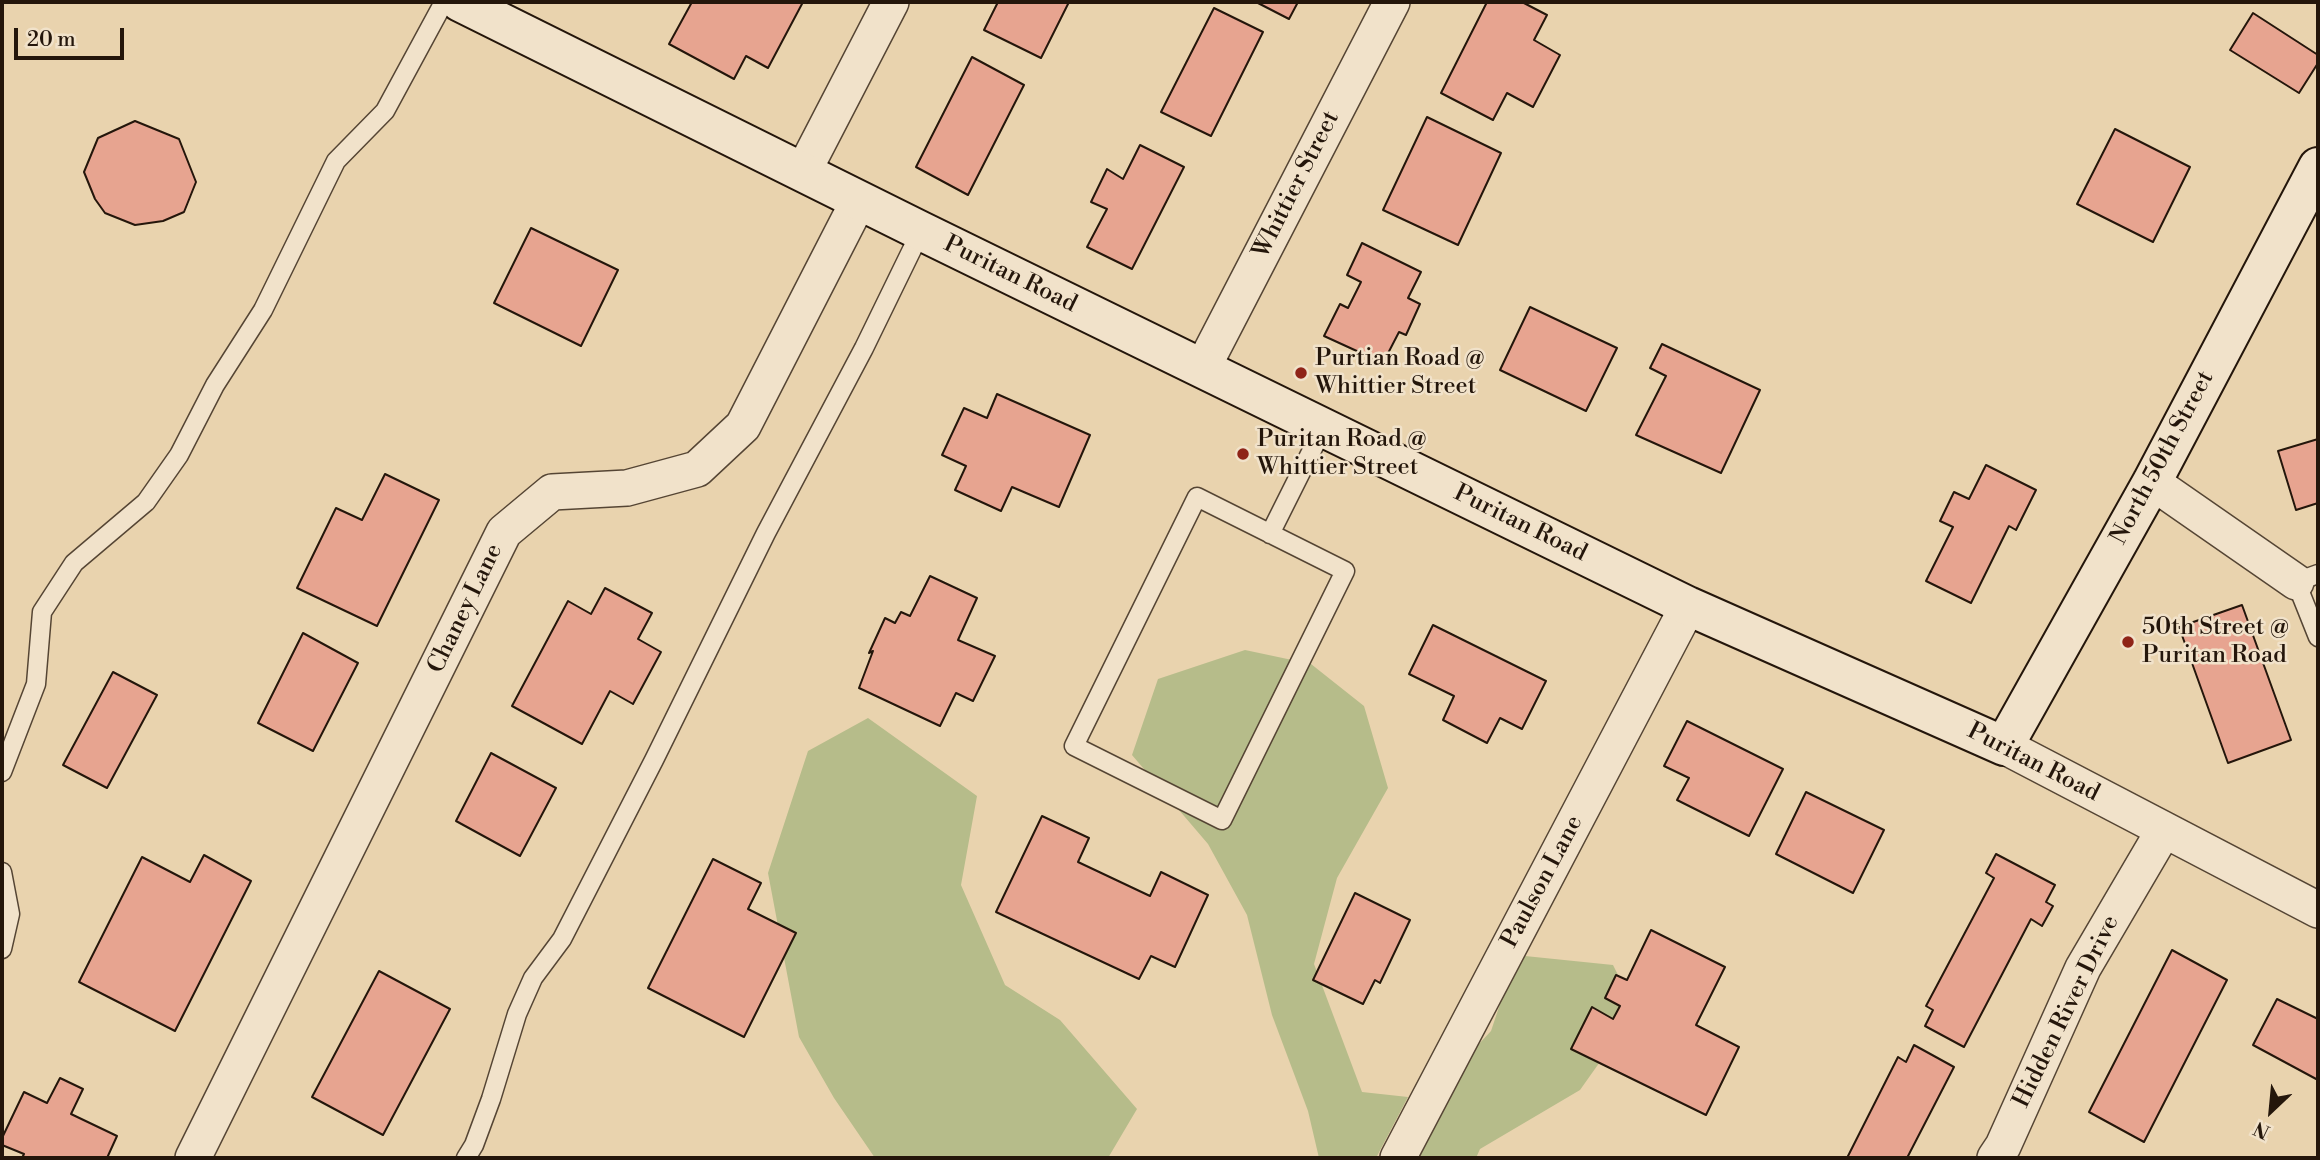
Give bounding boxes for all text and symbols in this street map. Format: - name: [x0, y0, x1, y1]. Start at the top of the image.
- scale bar: [18, 14, 128, 58]
- text: 20 m: [27, 27, 76, 53]
- street label: Whittier Street: [1248, 107, 1346, 263]
- street label: Puritan Road: [939, 230, 1081, 320]
- place label: Purtian Road @ Whittier Street: [1315, 345, 1485, 401]
- marker: Purtian Road @ Whittier Street: [1293, 365, 1309, 381]
- street label: North 50th Street: [2105, 366, 2221, 550]
- place label: Puritan Road @ Whittier Street: [1257, 426, 1427, 482]
- marker: Puritan Road @ Whittier Street: [1235, 446, 1251, 462]
- street label: Puritan Road: [1449, 479, 1591, 569]
- street label: Chaney Lane: [422, 540, 510, 678]
- place label: 50th Street @ Puritan Road: [2142, 614, 2289, 670]
- marker: 50th Street @ Puritan Road: [2120, 634, 2136, 650]
- street label: Puritan Road: [1962, 717, 2104, 809]
- street label: Paulson Lane: [1496, 811, 1590, 953]
- street label: Hidden River Drive: [2008, 911, 2126, 1113]
- north arrow: [2236, 1076, 2306, 1146]
- text: N: [2250, 1116, 2274, 1144]

